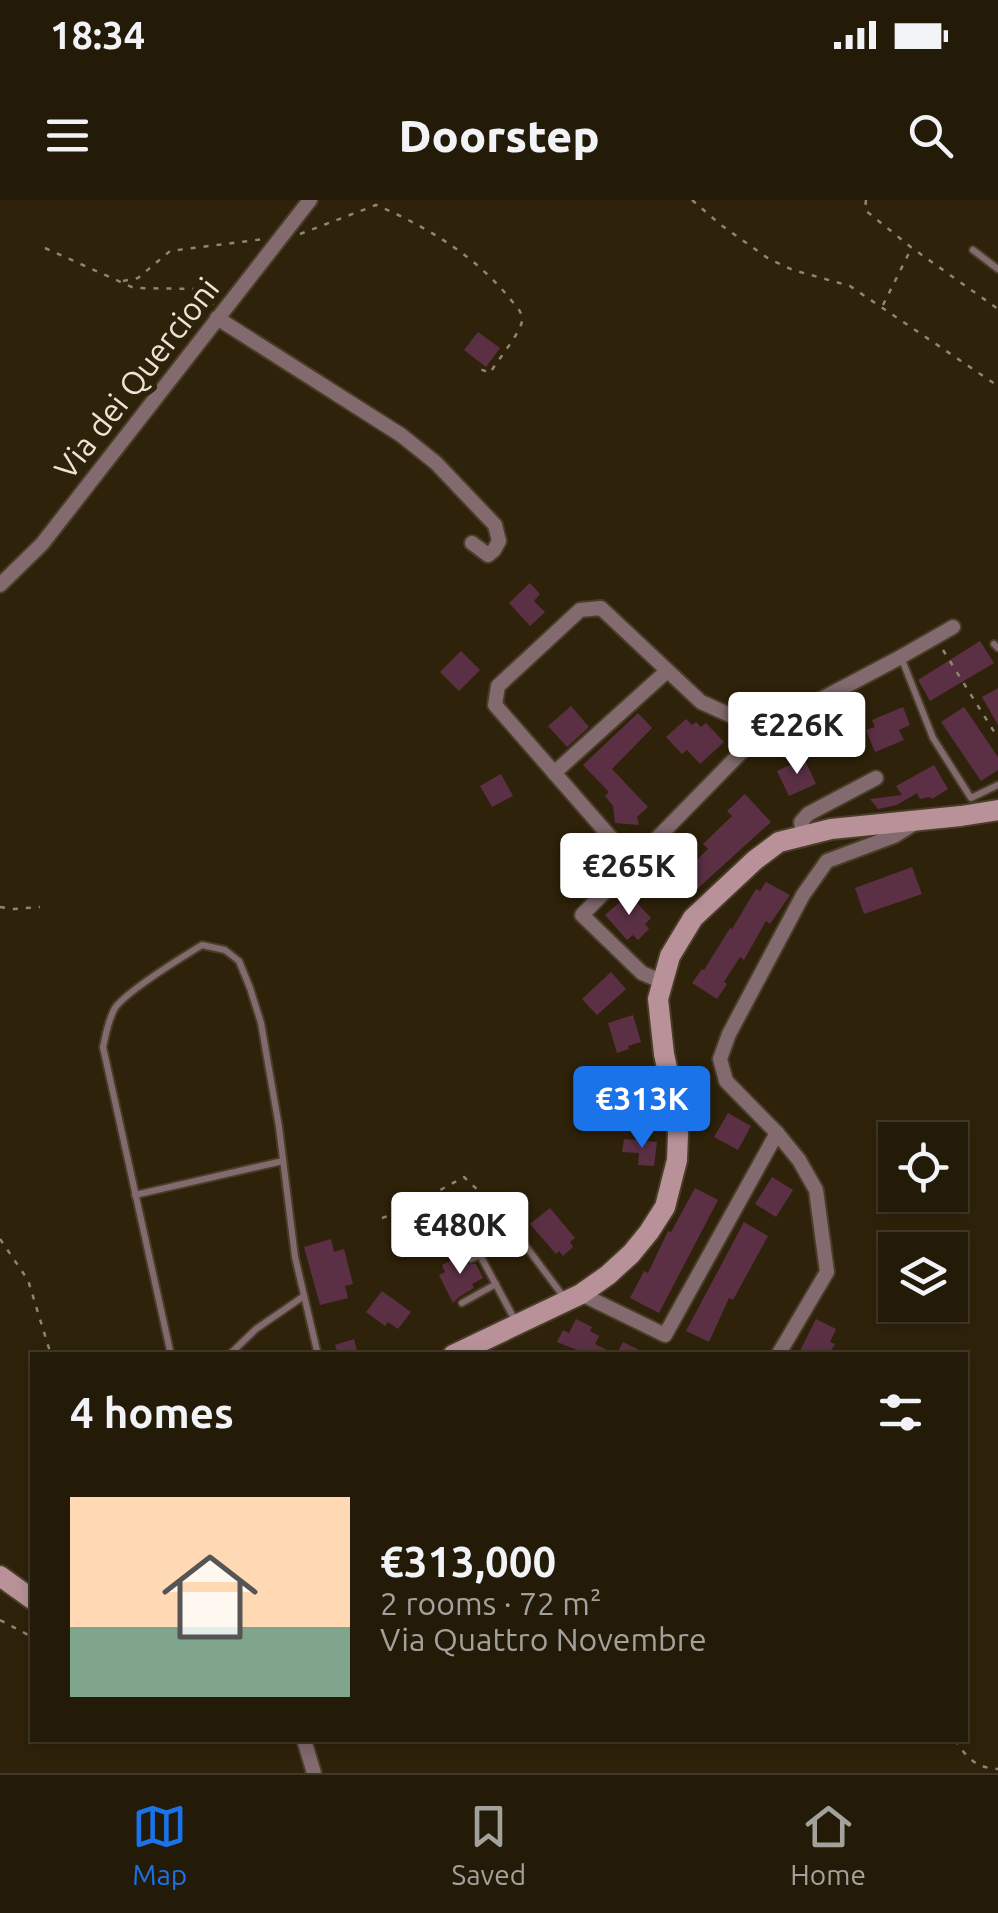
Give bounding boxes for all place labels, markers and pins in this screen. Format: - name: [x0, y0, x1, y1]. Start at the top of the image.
- pin: €226K: [727, 692, 867, 777]
- pin: €265K: [559, 833, 699, 918]
- pin: €313K: [572, 1066, 712, 1151]
- pin: €480K: [390, 1192, 530, 1277]

